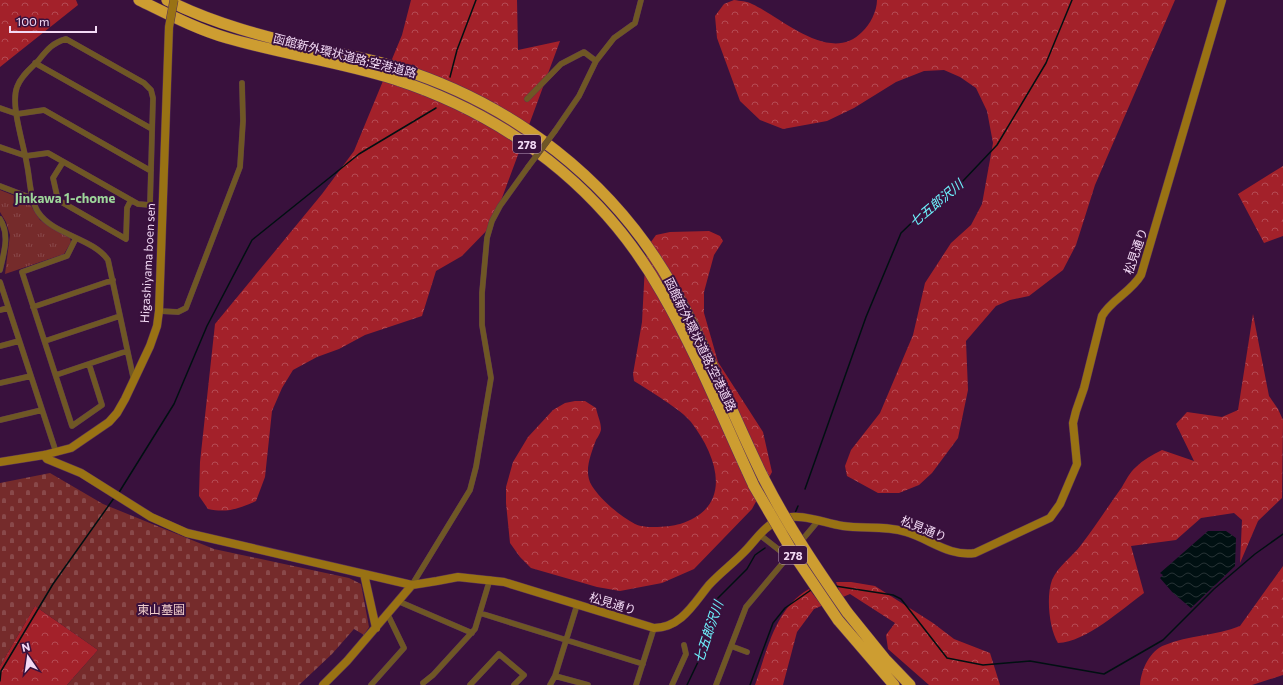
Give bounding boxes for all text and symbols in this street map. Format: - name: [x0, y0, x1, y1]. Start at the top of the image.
- scale bar: [10, 8, 96, 34]
- text: 100 m: [16, 14, 50, 28]
- street label: 函館新外環状道路;空港道路: [272, 30, 418, 81]
- road number: 278: [513, 135, 541, 153]
- water label: 七五郎沢川: [906, 175, 968, 230]
- district label: Jinkawa 1-chome: [15, 190, 115, 206]
- street label: Higashiyama boen sen: [137, 203, 157, 323]
- street label: 松見通り: [1121, 226, 1149, 276]
- street label: 函館新外環状道路;空港道路: [662, 275, 739, 413]
- street label: 松見通り: [899, 513, 949, 543]
- road number: 278: [779, 546, 807, 564]
- street label: 松見通り: [588, 589, 638, 617]
- water label: 七五郎沢川: [690, 597, 727, 665]
- park label: 東山墓園: [137, 602, 185, 616]
- north arrow: [8, 637, 48, 677]
- text: N: [20, 640, 31, 654]

